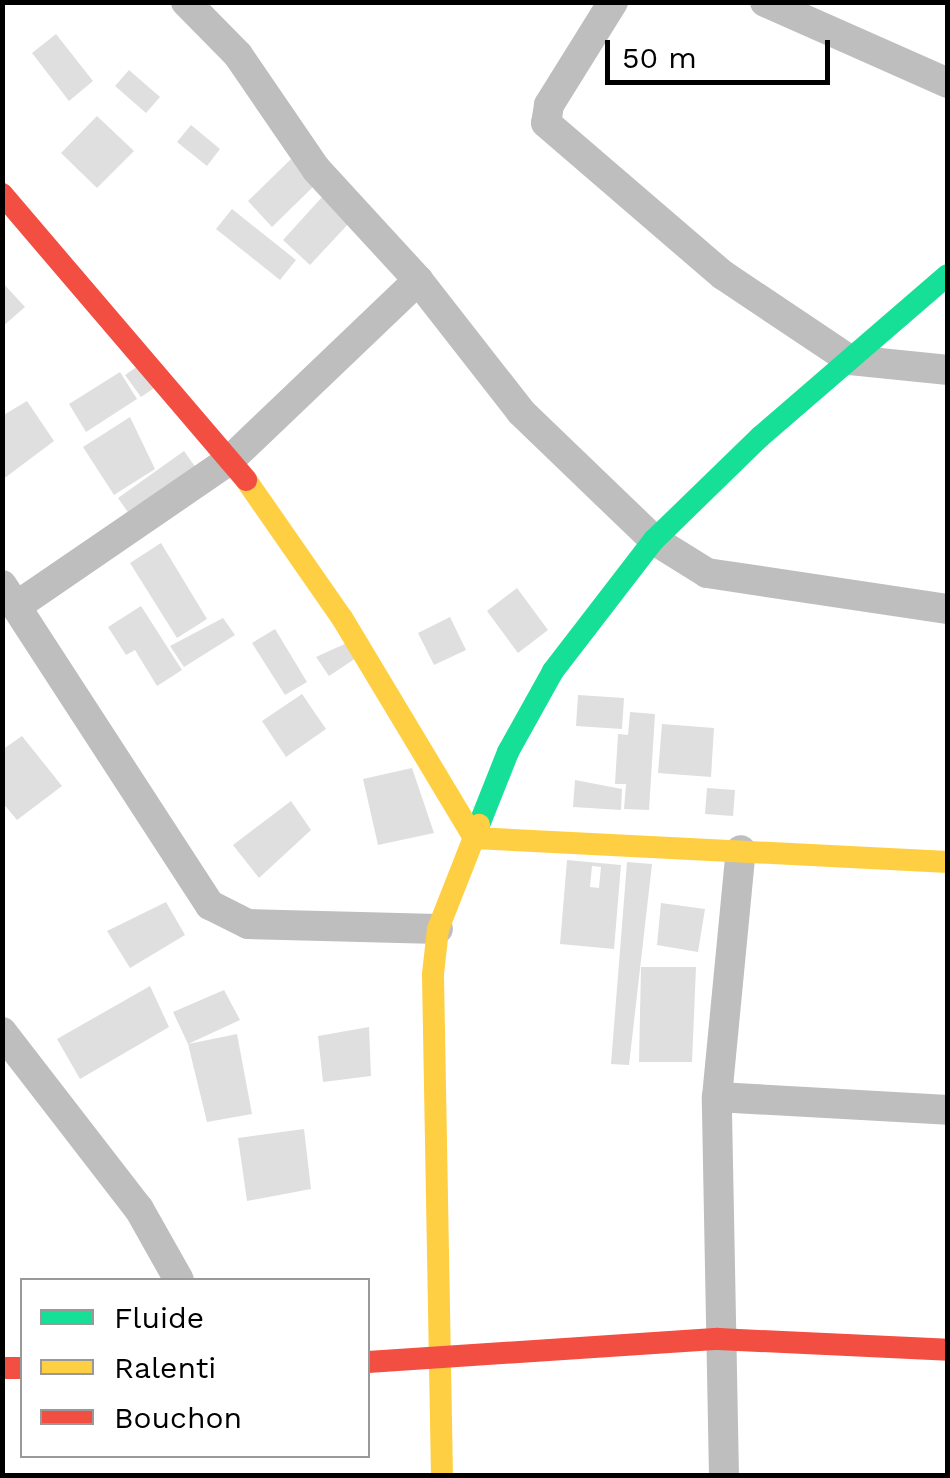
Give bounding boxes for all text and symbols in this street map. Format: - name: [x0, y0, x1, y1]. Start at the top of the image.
- scale bar: [610, 20, 835, 82]
- text: 50 m: [622, 40, 697, 75]
- legend: [20, 1278, 370, 1458]
- text: Fluide: [114, 1300, 204, 1335]
- text: Ralenti: [114, 1350, 216, 1385]
- text: Bouchon: [114, 1400, 242, 1435]

